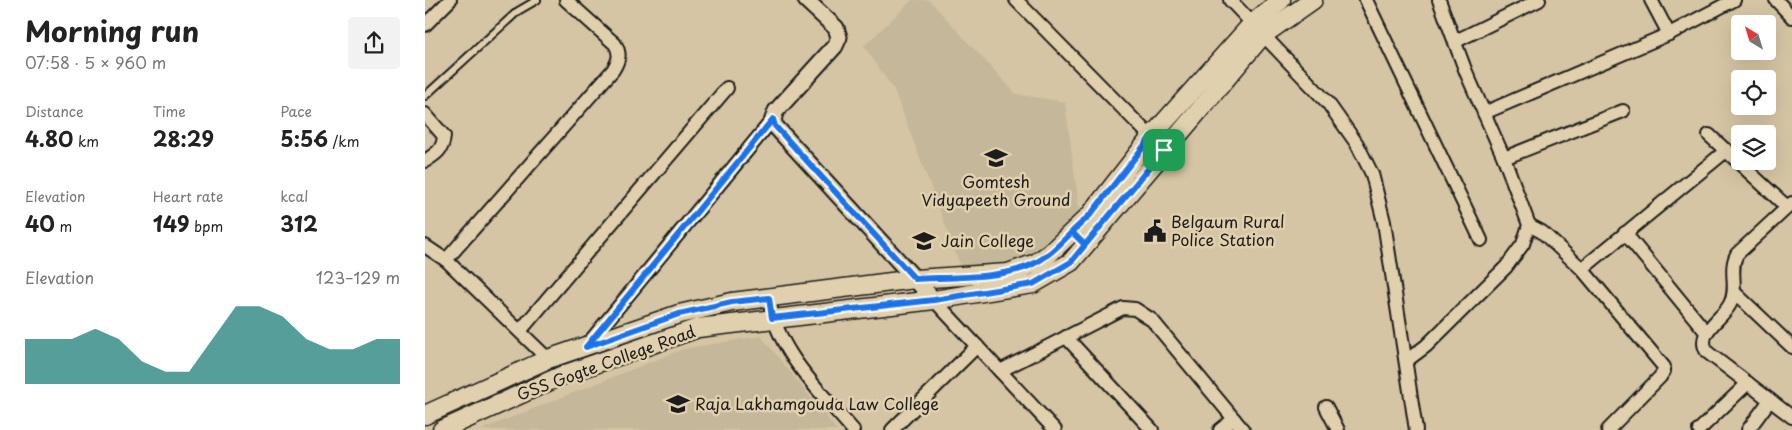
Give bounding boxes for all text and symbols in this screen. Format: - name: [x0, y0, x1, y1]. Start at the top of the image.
- text: Morning run: [25, 9, 199, 52]
- north arrow: [1731, 15, 1776, 60]
- map controls: [1731, 15, 1776, 170]
- button: share: [348, 17, 400, 69]
- text: 07:58 · 5 × 960 m: [25, 50, 166, 74]
- button: locate: [1731, 70, 1776, 115]
- text: Distance: [25, 101, 84, 122]
- text: Time: [153, 101, 186, 122]
- text: Pace: [280, 101, 312, 122]
- text: 4.80: [25, 122, 73, 154]
- text: 28:29: [153, 122, 214, 154]
- text: 5:56: [280, 122, 328, 154]
- button: layers: [1731, 125, 1776, 170]
- pin: [1143, 129, 1185, 171]
- text: km: [73, 131, 99, 152]
- text: /km: [328, 131, 359, 152]
- icon: arrive: [1150, 136, 1178, 164]
- school or university icon: Gomtesh Vidyapeeth Ground: [983, 145, 1009, 171]
- place label: Gomtesh Vidyapeeth Ground: [922, 169, 1070, 211]
- text: Elevation: [25, 186, 85, 207]
- text: Heart rate: [153, 186, 223, 207]
- text: kcal: [280, 186, 308, 207]
- text: 40: [25, 207, 55, 239]
- text: 149: [153, 207, 190, 239]
- text: 312: [280, 207, 318, 239]
- place label: Belgaum Rural Police Station: [1171, 209, 1285, 251]
- text: m: [55, 216, 72, 237]
- text: bpm: [190, 216, 223, 237]
- public building icon: Belgaum Rural Police Station: [1142, 218, 1168, 244]
- school or university icon: Jain College: [911, 228, 937, 254]
- place label: Jain College: [941, 228, 1034, 252]
- text: Elevation: [25, 265, 94, 289]
- text: 123–129 m: [316, 265, 400, 289]
- street label: GSS Gogte College Road: [513, 319, 698, 406]
- school or university icon: Raja Lakhamgouda Law College: [665, 391, 691, 417]
- place label: Raja Lakhamgouda Law College: [695, 391, 939, 415]

